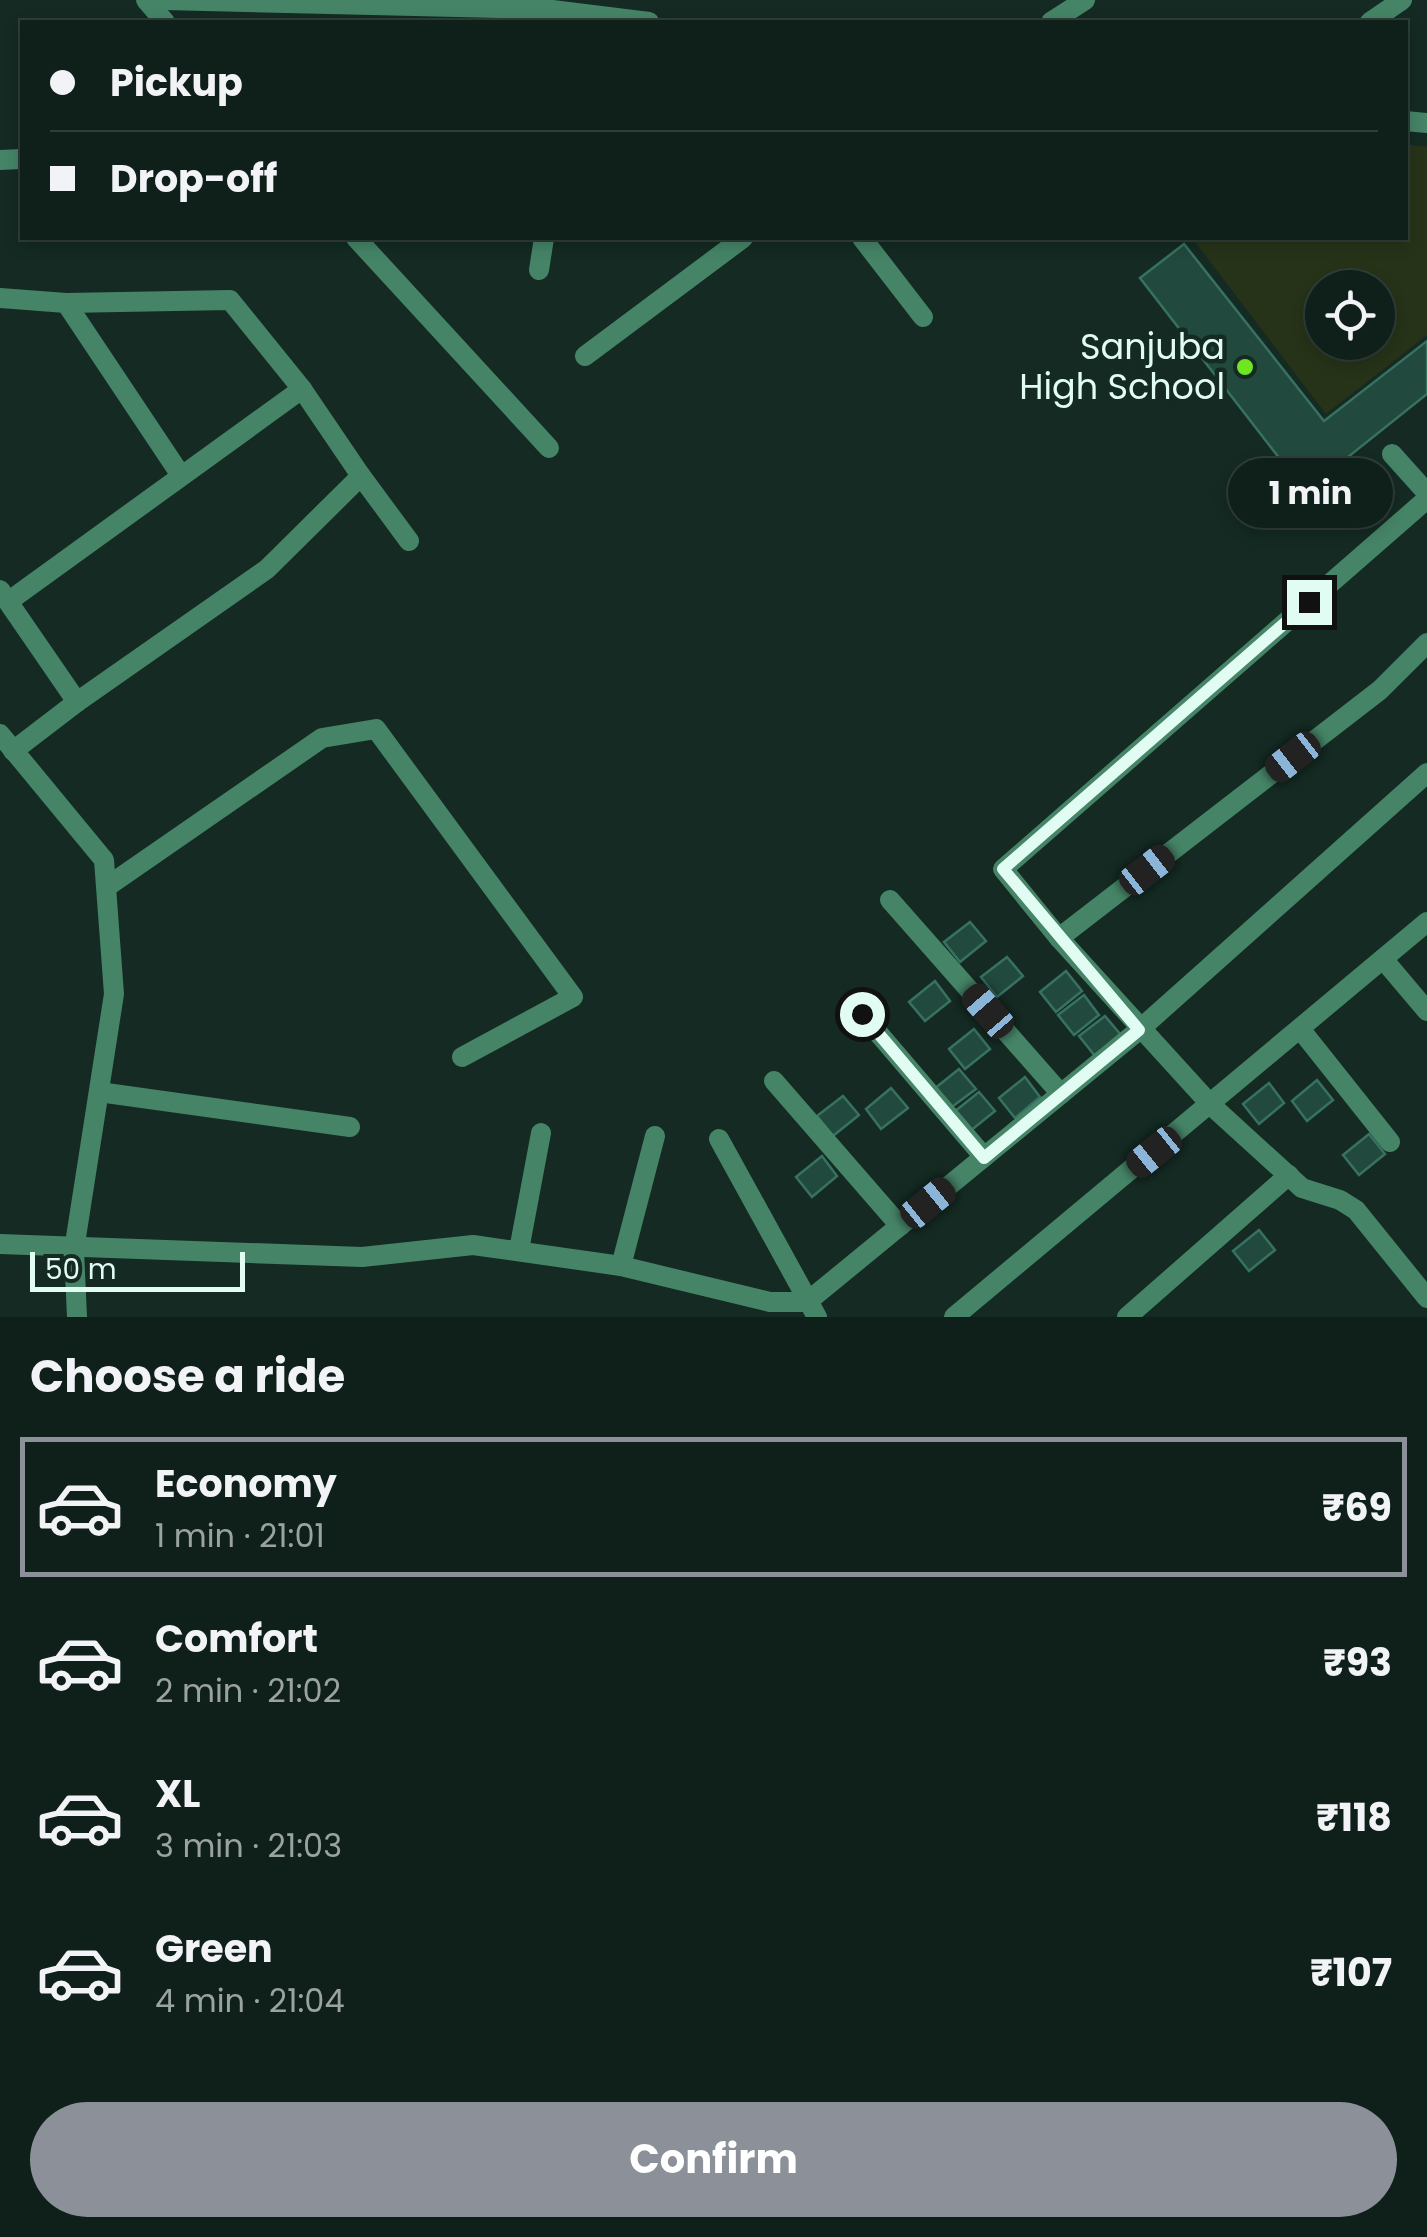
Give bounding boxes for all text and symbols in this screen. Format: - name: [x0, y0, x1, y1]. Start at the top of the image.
- text: Pickup: [110, 56, 243, 109]
- text: Drop-off: [110, 152, 278, 205]
- map controls: [1305, 270, 1395, 360]
- button: locate: [1305, 270, 1395, 360]
- place label: Sanjuba High School: [1019, 322, 1225, 411]
- marker: Sanjuba High School: [1234, 356, 1256, 378]
- callout: 1 min: [1226, 457, 1392, 527]
- text: 1 min: [1269, 470, 1352, 515]
- route end: [1287, 580, 1332, 625]
- car: [1260, 727, 1326, 787]
- car: [1114, 840, 1180, 900]
- car: [957, 979, 1019, 1043]
- route start: [840, 992, 885, 1037]
- car: [1121, 1121, 1187, 1183]
- car: [895, 1172, 961, 1234]
- scale bar: [30, 1247, 245, 1292]
- text: 50 m: [45, 1250, 116, 1289]
- text: Choose a ride: [30, 1345, 345, 1408]
- text: Economy: [155, 1457, 337, 1510]
- icon: car: [35, 1462, 125, 1552]
- text: ₹69: [1322, 1481, 1392, 1534]
- text: 1 min · 21:01: [155, 1513, 325, 1558]
- text: Comfort: [155, 1612, 318, 1665]
- icon: car: [35, 1617, 125, 1707]
- text: ₹93: [1323, 1636, 1392, 1689]
- text: 2 min · 21:02: [155, 1668, 341, 1713]
- text: XL: [155, 1767, 200, 1820]
- icon: car: [35, 1772, 125, 1862]
- text: ₹118: [1316, 1791, 1392, 1844]
- text: 3 min · 21:03: [155, 1823, 342, 1868]
- text: Green: [155, 1922, 273, 1975]
- icon: car: [35, 1927, 125, 2017]
- text: ₹107: [1310, 1946, 1392, 1999]
- text: 4 min · 21:04: [155, 1978, 345, 2023]
- button: Confirm: [30, 2102, 1397, 2217]

